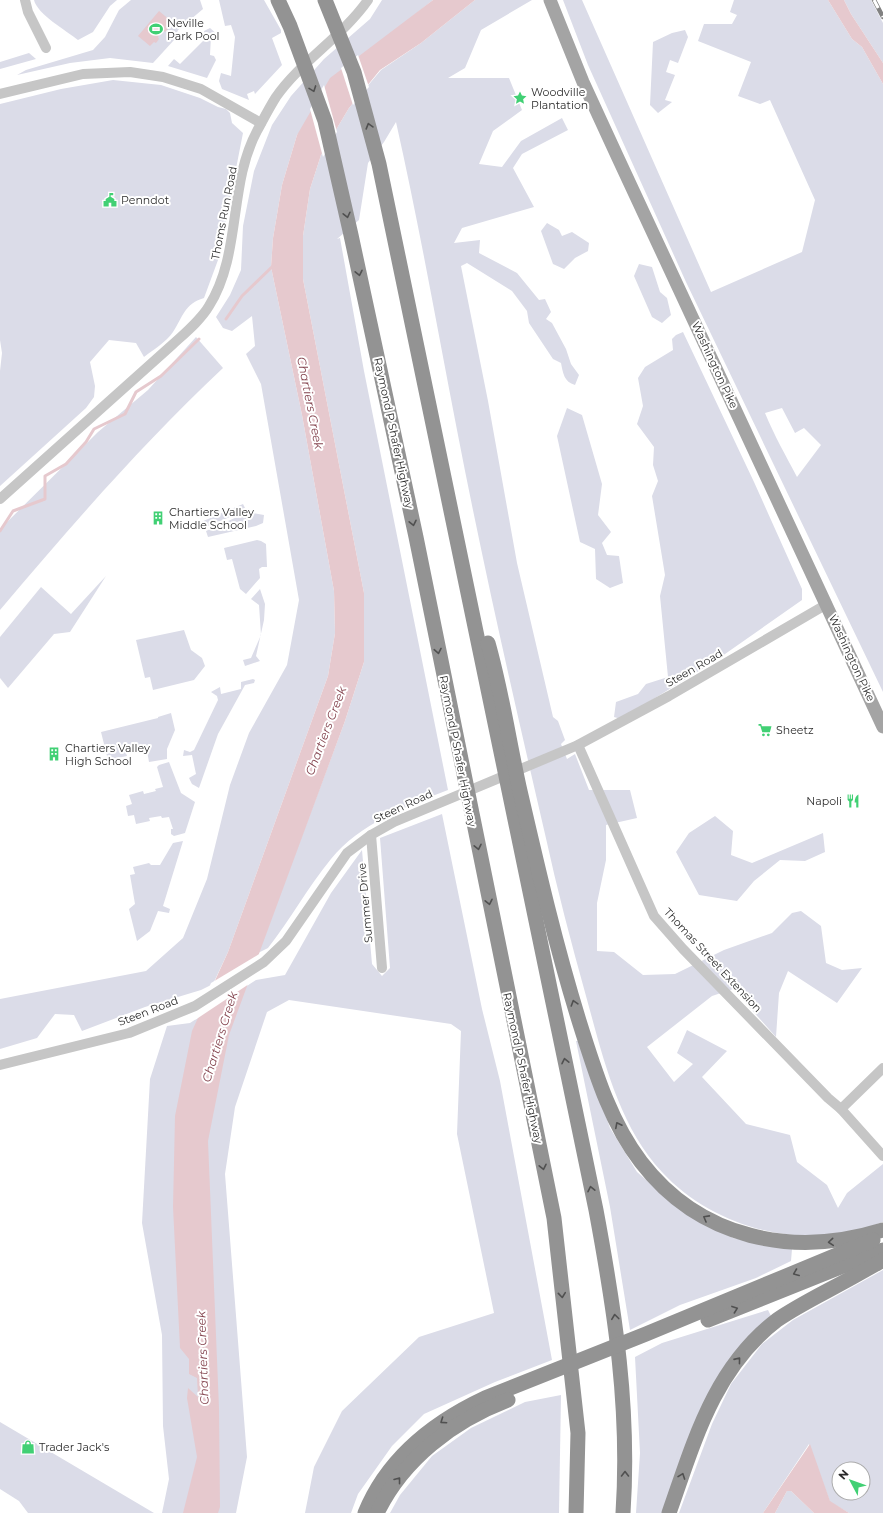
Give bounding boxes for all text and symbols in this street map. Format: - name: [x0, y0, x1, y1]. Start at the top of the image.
- place label: Neville Park Pool: [167, 16, 220, 43]
- sports icon: Neville Park Pool: [148, 21, 164, 37]
- place label: Woodville Plantation: [531, 85, 588, 112]
- one-way arrow: [308, 86, 317, 93]
- place icon: Woodville Plantation: [512, 90, 528, 106]
- one-way arrow: [365, 123, 374, 130]
- street label: Thoms Run Road: [208, 165, 240, 261]
- public building icon: Penndot: [102, 192, 118, 208]
- place label: Penndot: [121, 193, 170, 207]
- one-way arrow: [342, 212, 350, 218]
- one-way arrow: [355, 270, 363, 276]
- street label: Washington Pike: [689, 319, 741, 411]
- water label: Chartiers Creek: [294, 355, 327, 451]
- street label: Raymond P Shafer Highway: [371, 356, 417, 510]
- place label: Chartiers Valley Middle School: [169, 505, 254, 532]
- building icon: Chartiers Valley Middle School: [150, 510, 166, 526]
- one-way arrow: [408, 520, 416, 527]
- street label: Washington Pike: [826, 612, 878, 704]
- street label: Steen Road: [663, 646, 725, 690]
- one-way arrow: [434, 648, 442, 654]
- street label: Raymond P Shafer Highway: [436, 674, 480, 828]
- water label: Chartiers Creek: [302, 683, 350, 777]
- supermarket icon: Sheetz: [757, 722, 773, 738]
- place label: Sheetz: [776, 723, 814, 737]
- place label: Chartiers Valley High School: [65, 741, 150, 768]
- building icon: Chartiers Valley High School: [46, 746, 62, 762]
- street label: Steen Road: [371, 786, 435, 826]
- restaurant icon: Napoli: [845, 793, 861, 809]
- place label: Napoli: [806, 794, 842, 808]
- one-way arrow: [473, 844, 481, 850]
- street label: Summer Drive: [354, 862, 375, 944]
- one-way arrow: [484, 899, 493, 906]
- street label: Thomas Street Extension: [661, 905, 765, 1015]
- water label: Chartiers Creek: [199, 989, 241, 1084]
- street label: Raymond P Shafer Highway: [500, 991, 546, 1145]
- street label: Steen Road: [116, 993, 180, 1029]
- one-way arrow: [570, 999, 579, 1006]
- one-way arrow: [561, 1058, 569, 1065]
- one-way arrow: [615, 1121, 623, 1129]
- one-way arrow: [539, 1164, 547, 1170]
- one-way arrow: [588, 1186, 596, 1192]
- one-way arrow: [703, 1215, 710, 1222]
- one-way arrow: [828, 1237, 835, 1246]
- one-way arrow: [793, 1268, 800, 1276]
- one-way arrow: [558, 1292, 567, 1298]
- one-way arrow: [732, 1306, 739, 1314]
- water label: Chartiers Creek: [193, 1310, 212, 1405]
- one-way arrow: [610, 1314, 619, 1320]
- one-way arrow: [733, 1357, 740, 1364]
- one-way arrow: [440, 1416, 447, 1423]
- shop icon: Trader Jack's: [20, 1439, 36, 1455]
- place label: Trader Jack's: [39, 1440, 110, 1454]
- north arrow: [831, 1461, 871, 1501]
- text: N: [835, 1466, 852, 1482]
- one-way arrow: [621, 1471, 629, 1477]
- one-way arrow: [678, 1473, 686, 1480]
- one-way arrow: [393, 1478, 400, 1485]

